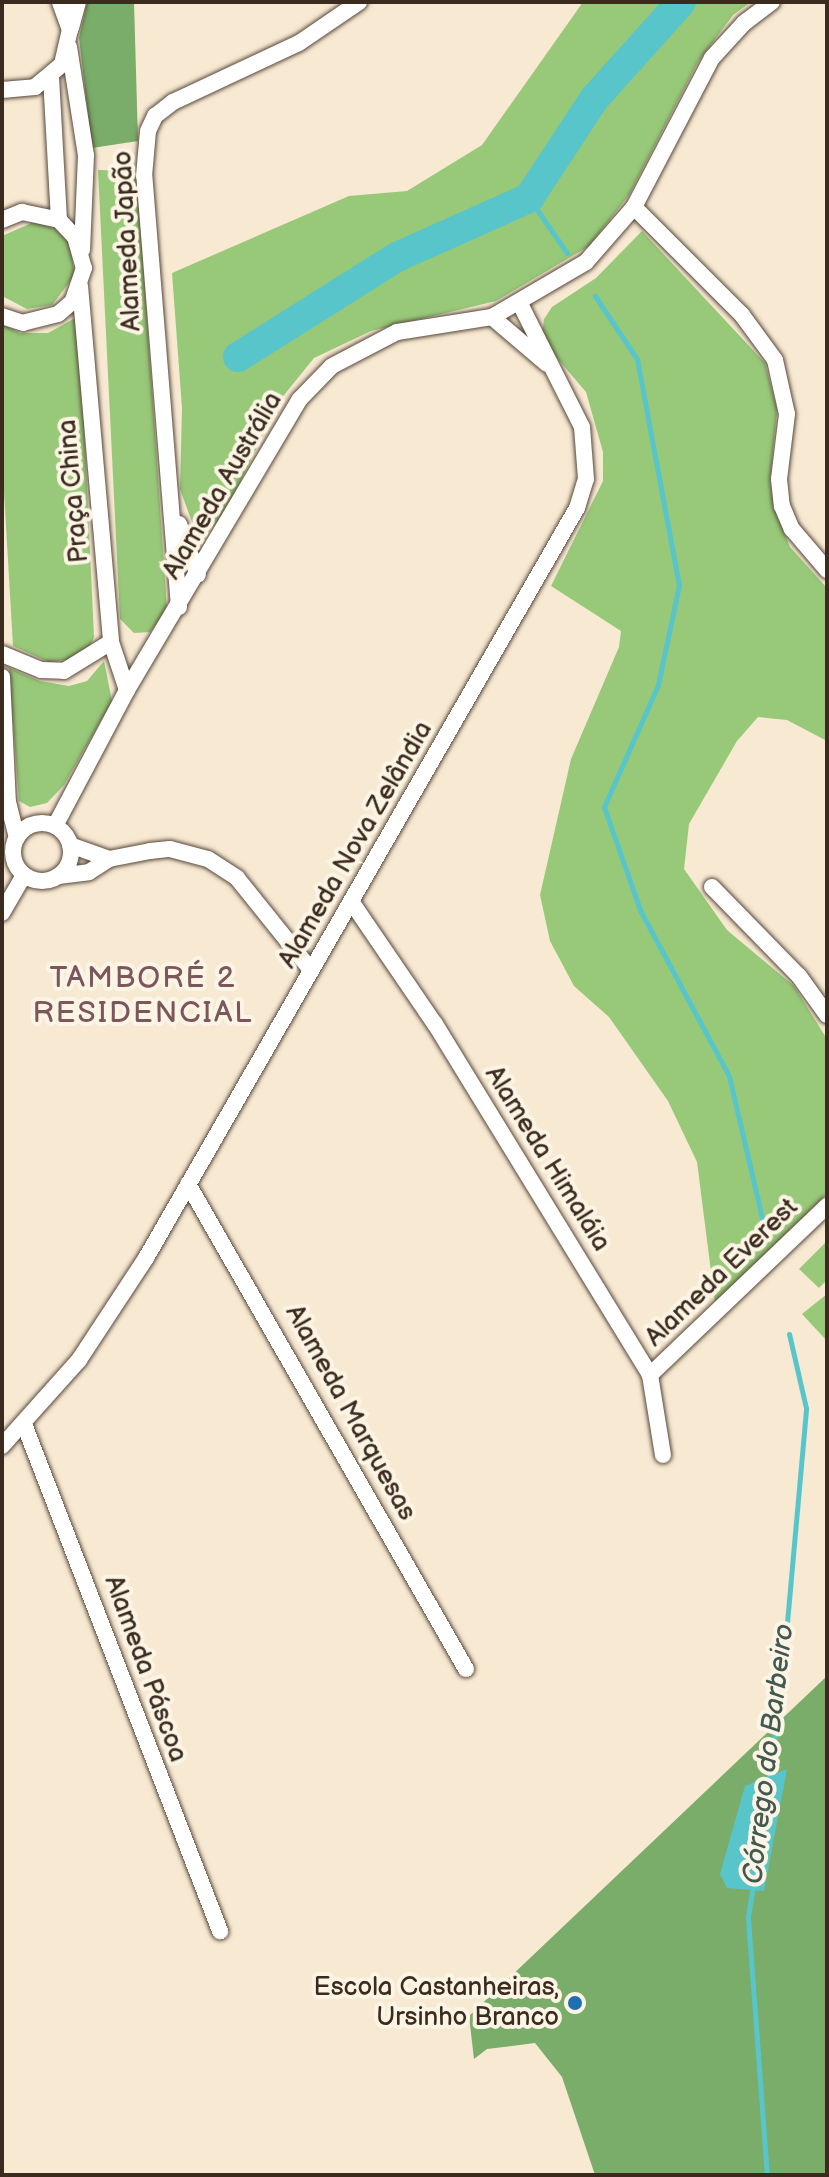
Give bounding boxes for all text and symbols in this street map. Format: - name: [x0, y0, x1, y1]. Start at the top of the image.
- street label: Alameda Japão: [108, 149, 148, 333]
- street label: Alameda Austrália: [157, 387, 289, 585]
- street label: Praça China: [52, 418, 96, 564]
- street label: Alameda Nova Zelândia: [273, 716, 439, 974]
- district label: TAMBORÉ 2 RESIDENCIAL: [33, 960, 253, 1030]
- street label: Alameda Himaláia: [478, 1061, 616, 1257]
- street label: Alameda Everest: [639, 1192, 805, 1354]
- street label: Alameda Marquesas: [278, 1300, 422, 1526]
- street label: Alameda Páscoa: [97, 1572, 193, 1766]
- water label: Córrego do Barbeiro: [736, 1622, 802, 1886]
- place label: Escola Castanheiras, Ursinho Branco: [314, 1972, 559, 2034]
- marker: Escola Castanheiras, Ursinho Branco: [566, 1994, 584, 2012]

